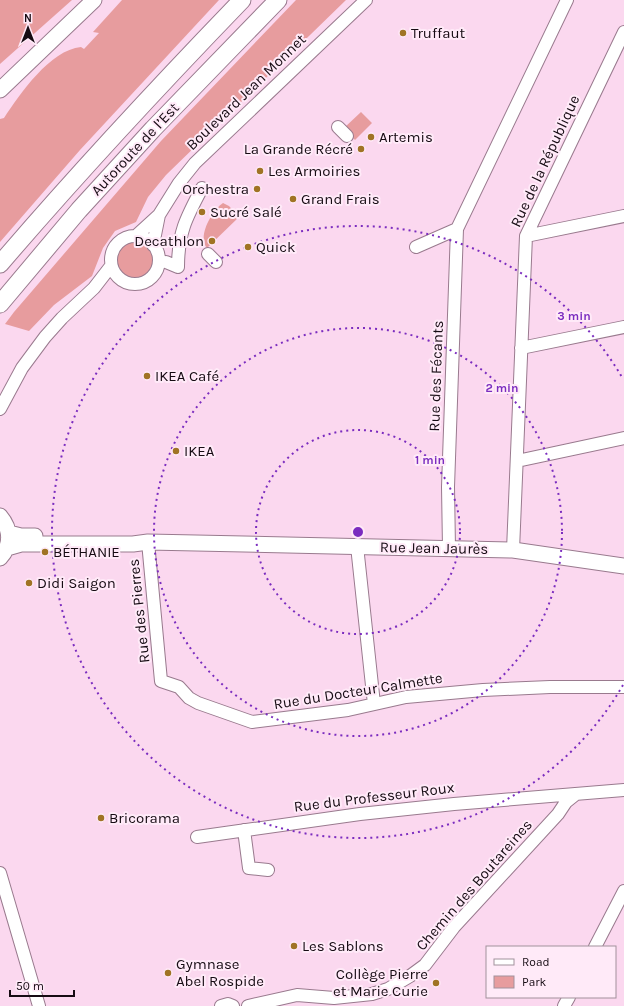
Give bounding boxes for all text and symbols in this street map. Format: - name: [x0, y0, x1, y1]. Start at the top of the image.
- north arrow: [8, 8, 48, 48]
- text: N: [24, 12, 32, 25]
- place label: Truffaut: [411, 24, 466, 42]
- marker: Truffaut: [398, 28, 408, 38]
- street label: Boulevard Jean Monnet: [183, 30, 310, 154]
- street label: Rue de la République: [507, 92, 583, 230]
- street label: Autoroute de l’Est: [87, 98, 183, 199]
- place label: Artemis: [379, 128, 433, 146]
- marker: Artemis: [366, 132, 376, 142]
- place label: La Grande Récré: [244, 140, 353, 158]
- marker: La Grande Récré: [356, 144, 366, 154]
- place label: Les Armoiries: [268, 162, 360, 180]
- marker: Les Armoiries: [255, 166, 265, 176]
- place label: Orchestra: [182, 180, 249, 198]
- marker: Orchestra: [252, 184, 262, 194]
- place label: Grand Frais: [301, 190, 380, 208]
- marker: Grand Frais: [288, 194, 298, 204]
- place label: Sucré Salé: [210, 203, 282, 221]
- marker: Sucré Salé: [197, 207, 207, 217]
- place label: Decathlon: [134, 232, 204, 250]
- marker: Decathlon: [207, 236, 217, 246]
- place label: Quick: [256, 238, 296, 256]
- marker: Quick: [243, 242, 253, 252]
- text: 3 min: [557, 309, 591, 323]
- street label: Rue des Fécants: [425, 320, 447, 432]
- place label: IKEA Café: [155, 367, 219, 385]
- marker: IKEA Café: [142, 371, 152, 381]
- text: 2 min: [485, 381, 519, 395]
- place label: IKEA: [184, 442, 215, 460]
- marker: IKEA: [171, 446, 181, 456]
- text: 1 min: [415, 453, 445, 467]
- centre of rings: [351, 525, 365, 539]
- street label: Rue Jean Jaurès: [380, 538, 488, 558]
- place label: BÉTHANIE: [53, 543, 120, 561]
- marker: BÉTHANIE: [40, 547, 50, 557]
- street label: Rue des Pierres: [125, 558, 153, 664]
- place label: Didi Saigon: [37, 574, 116, 592]
- marker: Didi Saigon: [24, 578, 34, 588]
- street label: Rue du Docteur Calmette: [272, 669, 444, 713]
- street label: Rue du Professeur Roux: [293, 778, 456, 816]
- place label: Bricorama: [109, 809, 180, 827]
- marker: Bricorama: [96, 813, 106, 823]
- street label: Chemin des Boutareines: [412, 816, 536, 954]
- place label: Les Sablons: [302, 937, 384, 955]
- marker: Les Sablons: [289, 941, 299, 951]
- legend: [486, 946, 616, 998]
- place label: Gymnase Abel Rospide: [176, 955, 264, 990]
- text: Road: [522, 955, 550, 969]
- place label: Collège Pierre et Marie Curie: [333, 965, 428, 1000]
- marker: Gymnase Abel Rospide: [163, 968, 173, 978]
- scale bar: [10, 972, 74, 998]
- text: Park: [522, 975, 547, 989]
- marker: Collège Pierre et Marie Curie: [431, 978, 441, 988]
- text: 50 m: [16, 979, 44, 993]

